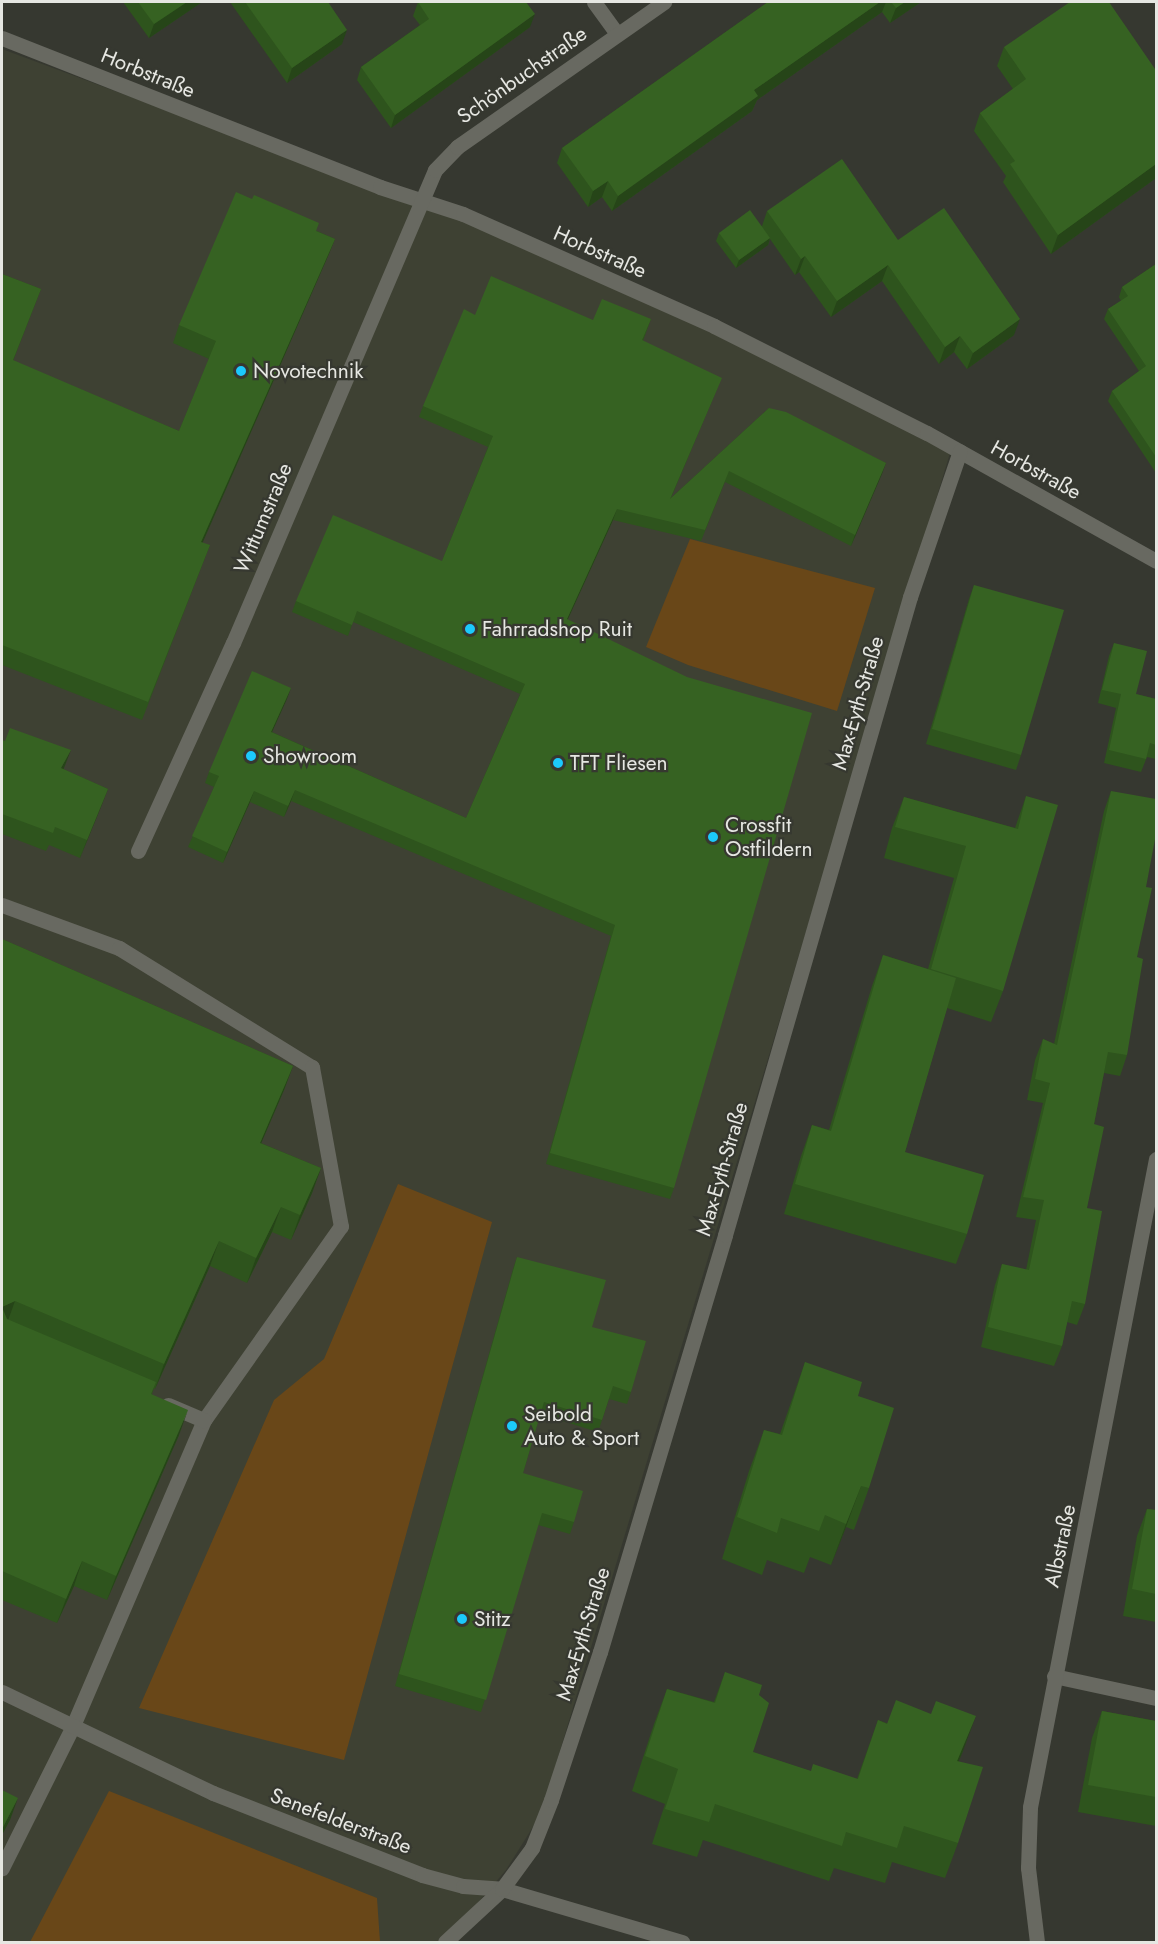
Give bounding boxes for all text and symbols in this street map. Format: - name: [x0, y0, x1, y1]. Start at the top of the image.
- street label: Schönbuchstraße: [452, 21, 592, 129]
- street label: Horbstraße: [97, 43, 199, 103]
- street label: Horbstraße: [550, 220, 650, 284]
- place label: Novotechnik: [253, 358, 363, 384]
- marker: Novotechnik: [234, 364, 248, 378]
- street label: Horbstraße: [987, 435, 1085, 505]
- street label: Wittumstraße: [229, 459, 297, 577]
- place label: Fahrradshop Ruit: [482, 616, 632, 642]
- marker: Fahrradshop Ruit: [463, 622, 477, 636]
- street label: Max-Eyth-Straße: [827, 633, 889, 773]
- place label: Showroom: [263, 743, 357, 769]
- marker: Showroom: [244, 749, 258, 763]
- place label: TFT Fliesen: [570, 750, 668, 776]
- marker: TFT Fliesen: [551, 756, 565, 770]
- place label: Crossfit Ostfildern: [725, 812, 812, 862]
- marker: Crossfit Ostfildern: [706, 830, 720, 844]
- street label: Max-Eyth-Straße: [691, 1099, 753, 1239]
- place label: Seibold Auto & Sport: [524, 1401, 639, 1451]
- marker: Seibold Auto & Sport: [505, 1419, 519, 1433]
- street label: Albstraße: [1039, 1502, 1081, 1590]
- street label: Max-Eyth-Straße: [551, 1564, 615, 1704]
- place label: Stitz: [474, 1606, 511, 1632]
- marker: Stitz: [455, 1612, 469, 1626]
- street label: Senefelderstraße: [267, 1782, 415, 1860]

